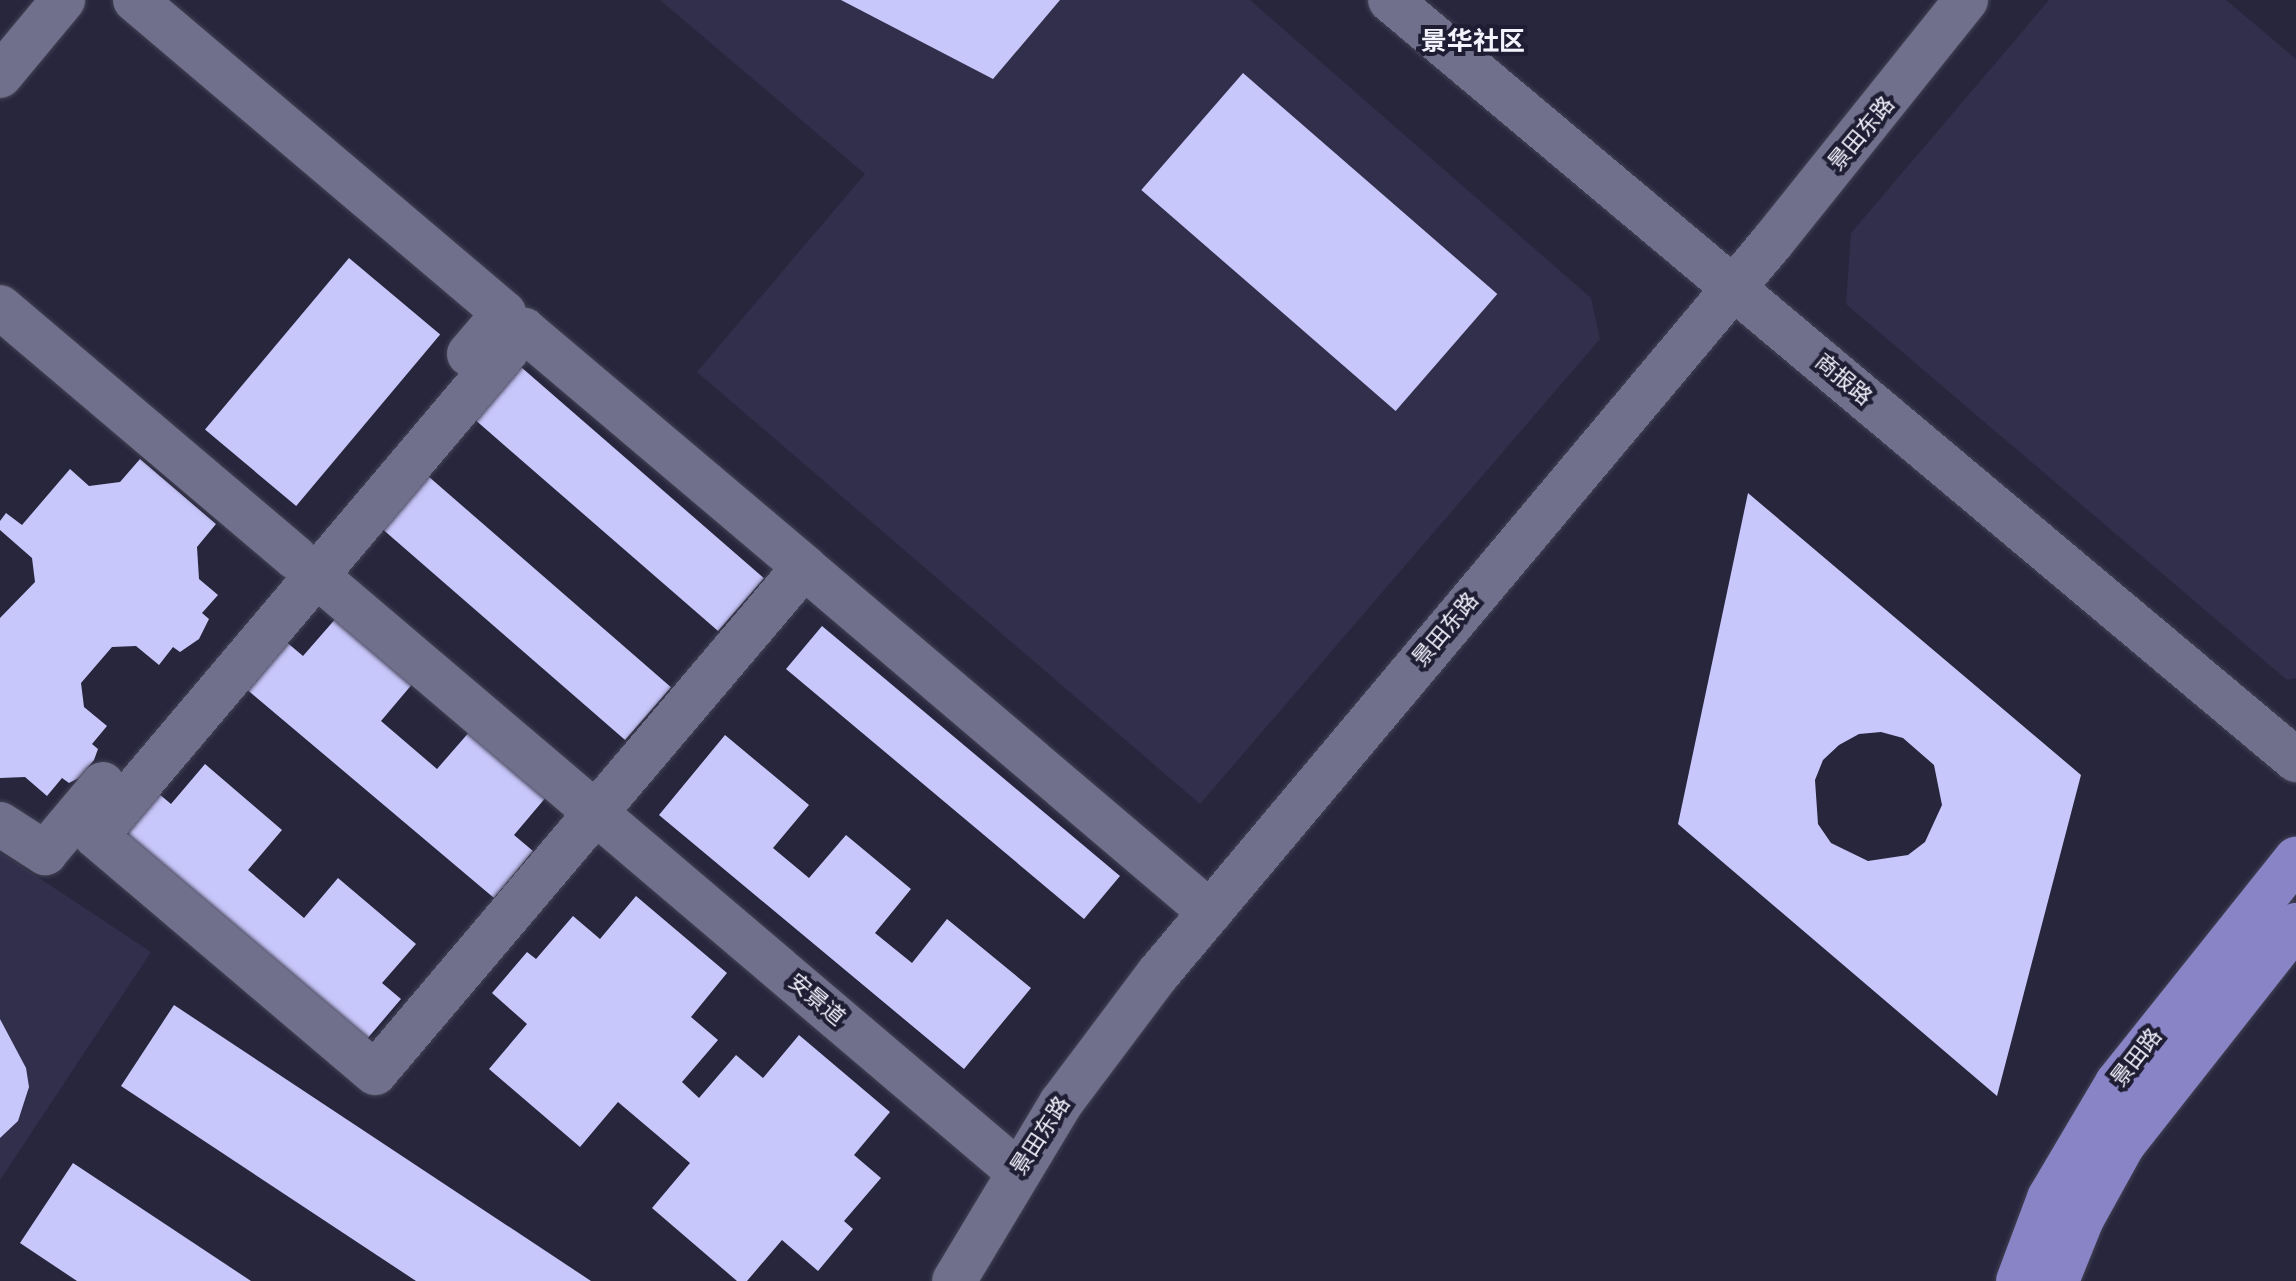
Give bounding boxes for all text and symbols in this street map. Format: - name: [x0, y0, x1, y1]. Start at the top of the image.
- district label: 景华社区: [1421, 27, 1525, 59]
- street label: 景田东路: [1824, 92, 1900, 176]
- street label: 商报路: [1809, 349, 1877, 411]
- street label: 景田东路: [1408, 588, 1484, 672]
- street label: 安景道: [782, 969, 850, 1031]
- street label: 景田路: [2106, 1024, 2168, 1092]
- street label: 景田东路: [1006, 1092, 1076, 1180]

